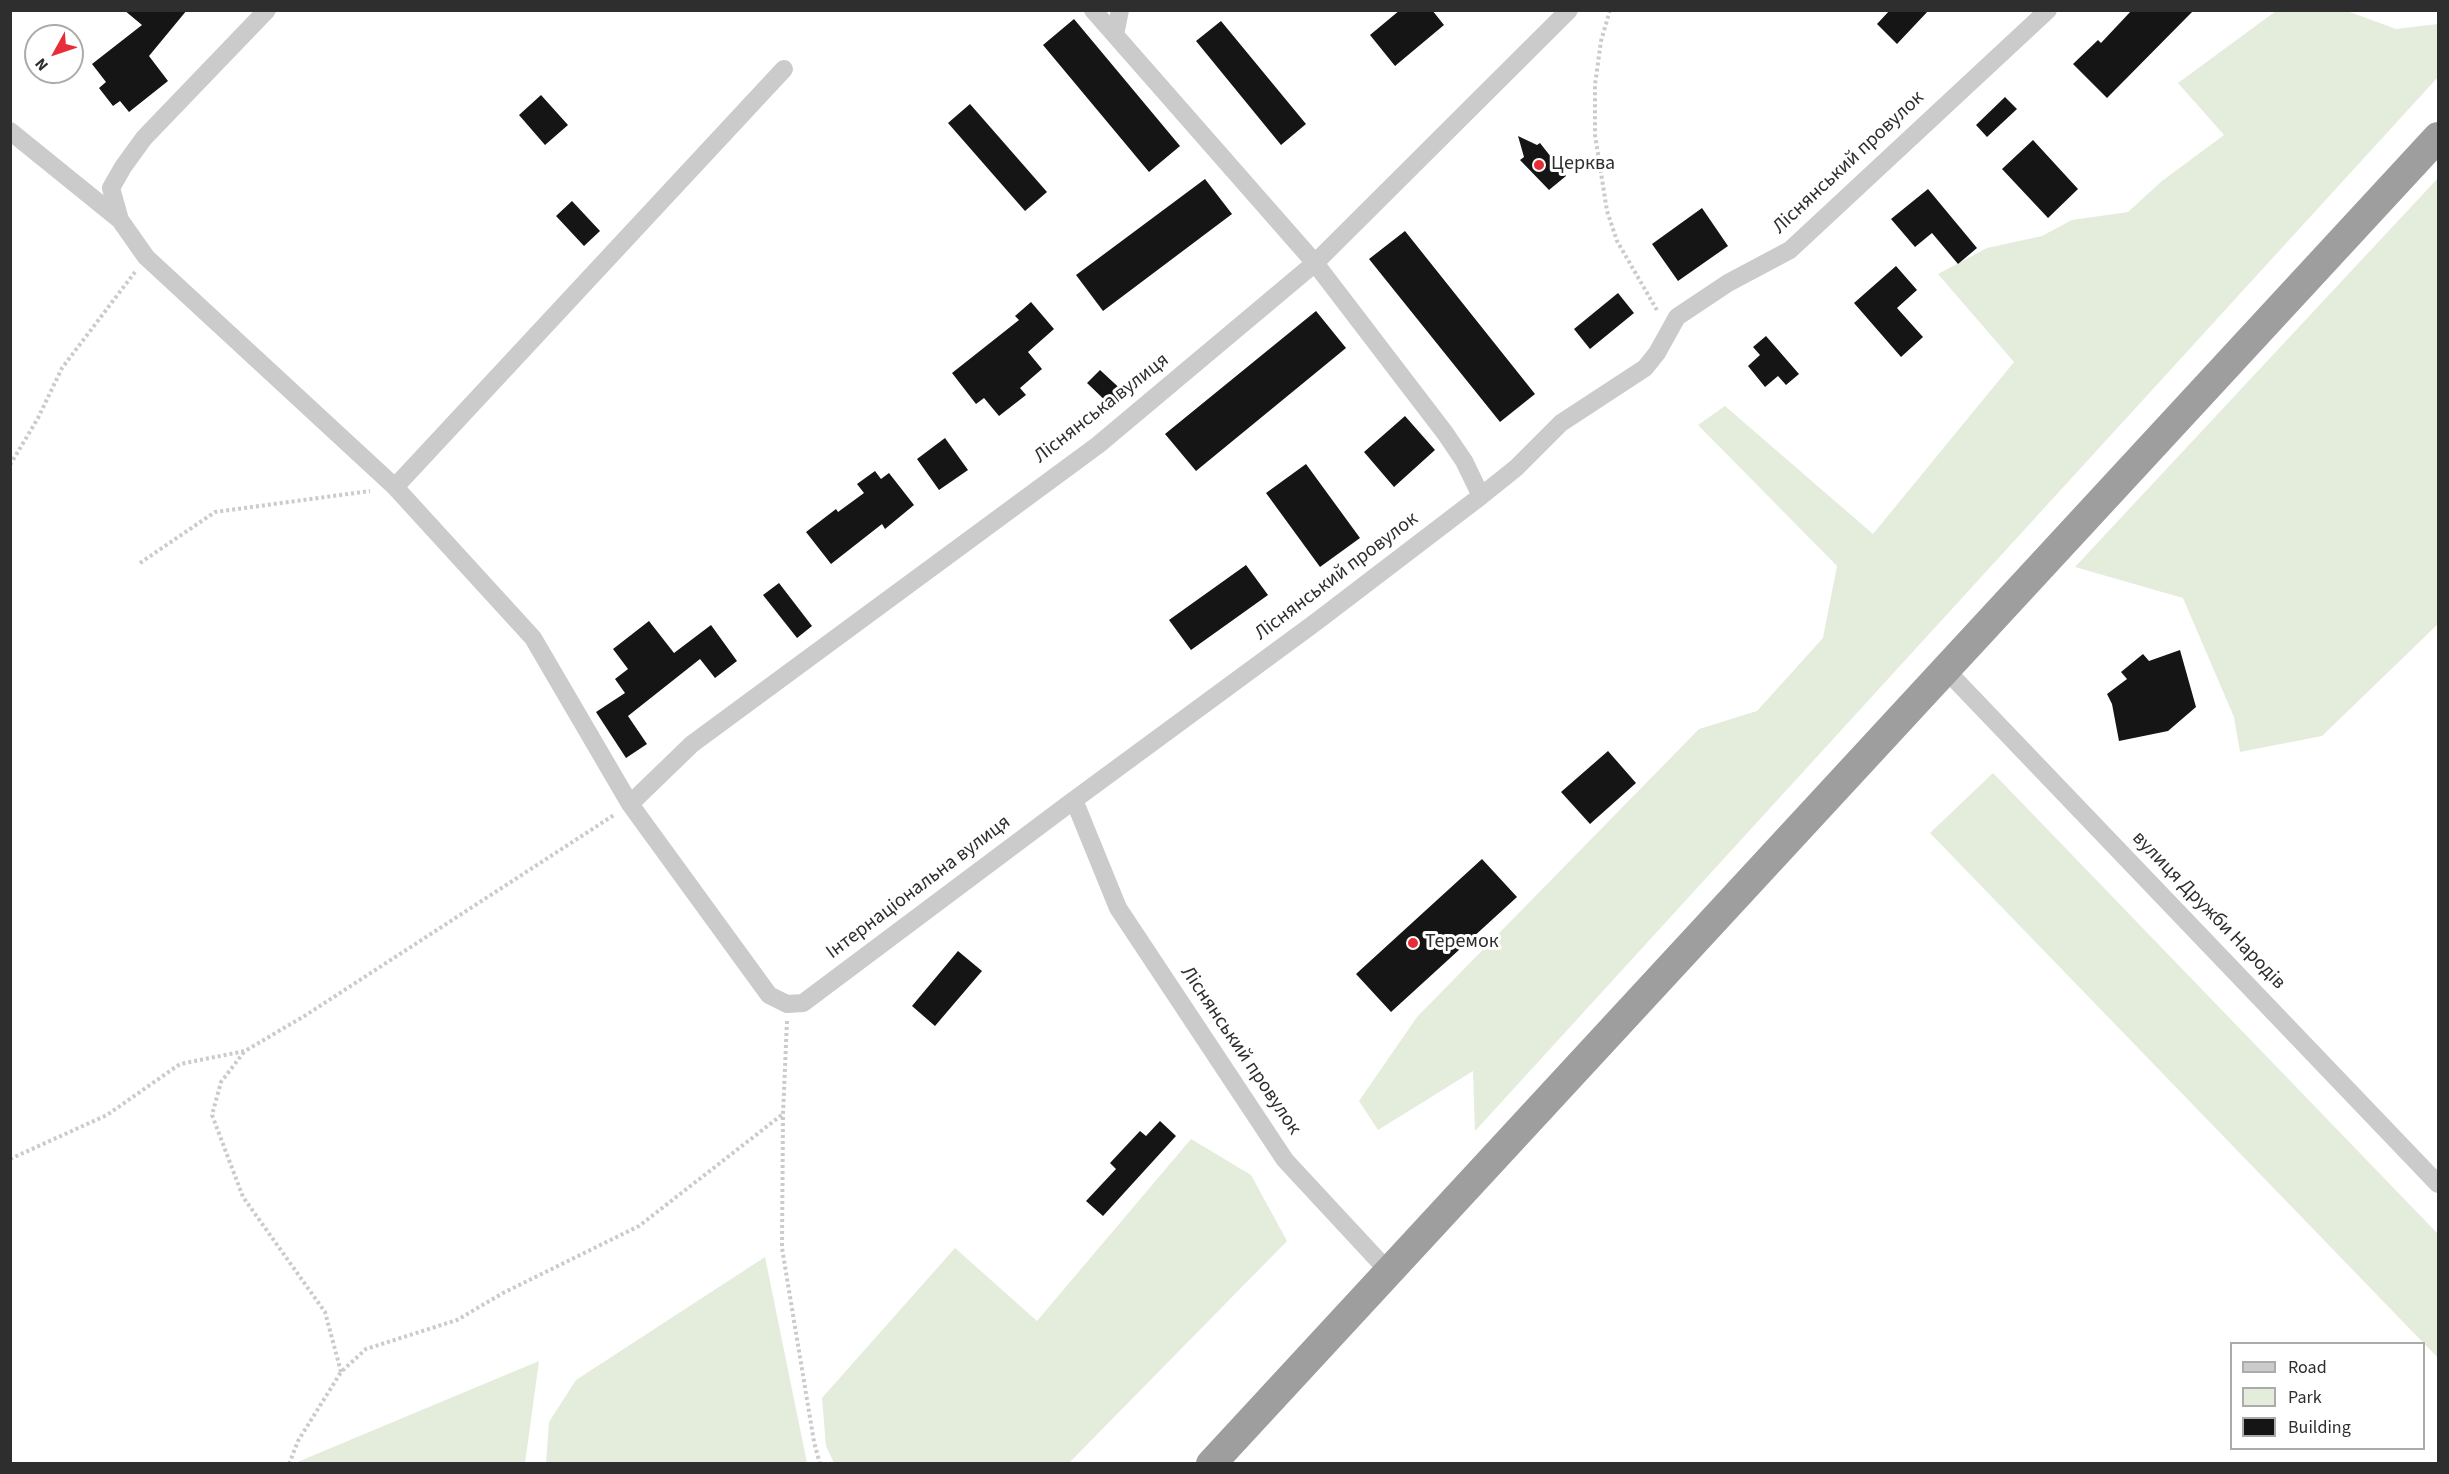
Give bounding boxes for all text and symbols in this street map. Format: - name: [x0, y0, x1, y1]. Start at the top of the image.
- north arrow: [24, 24, 84, 84]
- text: N: [30, 53, 54, 75]
- street label: Ліснянський провулок: [1768, 87, 1930, 239]
- place label: Церква: [1551, 153, 1615, 177]
- marker: Церква: [1532, 158, 1546, 172]
- street label: Ліснянська вулиця: [1030, 349, 1174, 469]
- street label: Ліснянський провулок: [1251, 508, 1423, 646]
- street label: Інтернаціональна вулиця: [822, 811, 1016, 965]
- street label: вулиця Дружби Народів: [2126, 827, 2290, 995]
- place label: Теремок: [1425, 931, 1499, 955]
- marker: Теремок: [1406, 936, 1420, 950]
- street label: Ліснянський провулок: [1175, 962, 1305, 1140]
- legend: [2230, 1342, 2425, 1450]
- text: Road: [2288, 1355, 2327, 1380]
- text: Park: [2288, 1385, 2322, 1410]
- text: Building: [2288, 1415, 2351, 1440]

